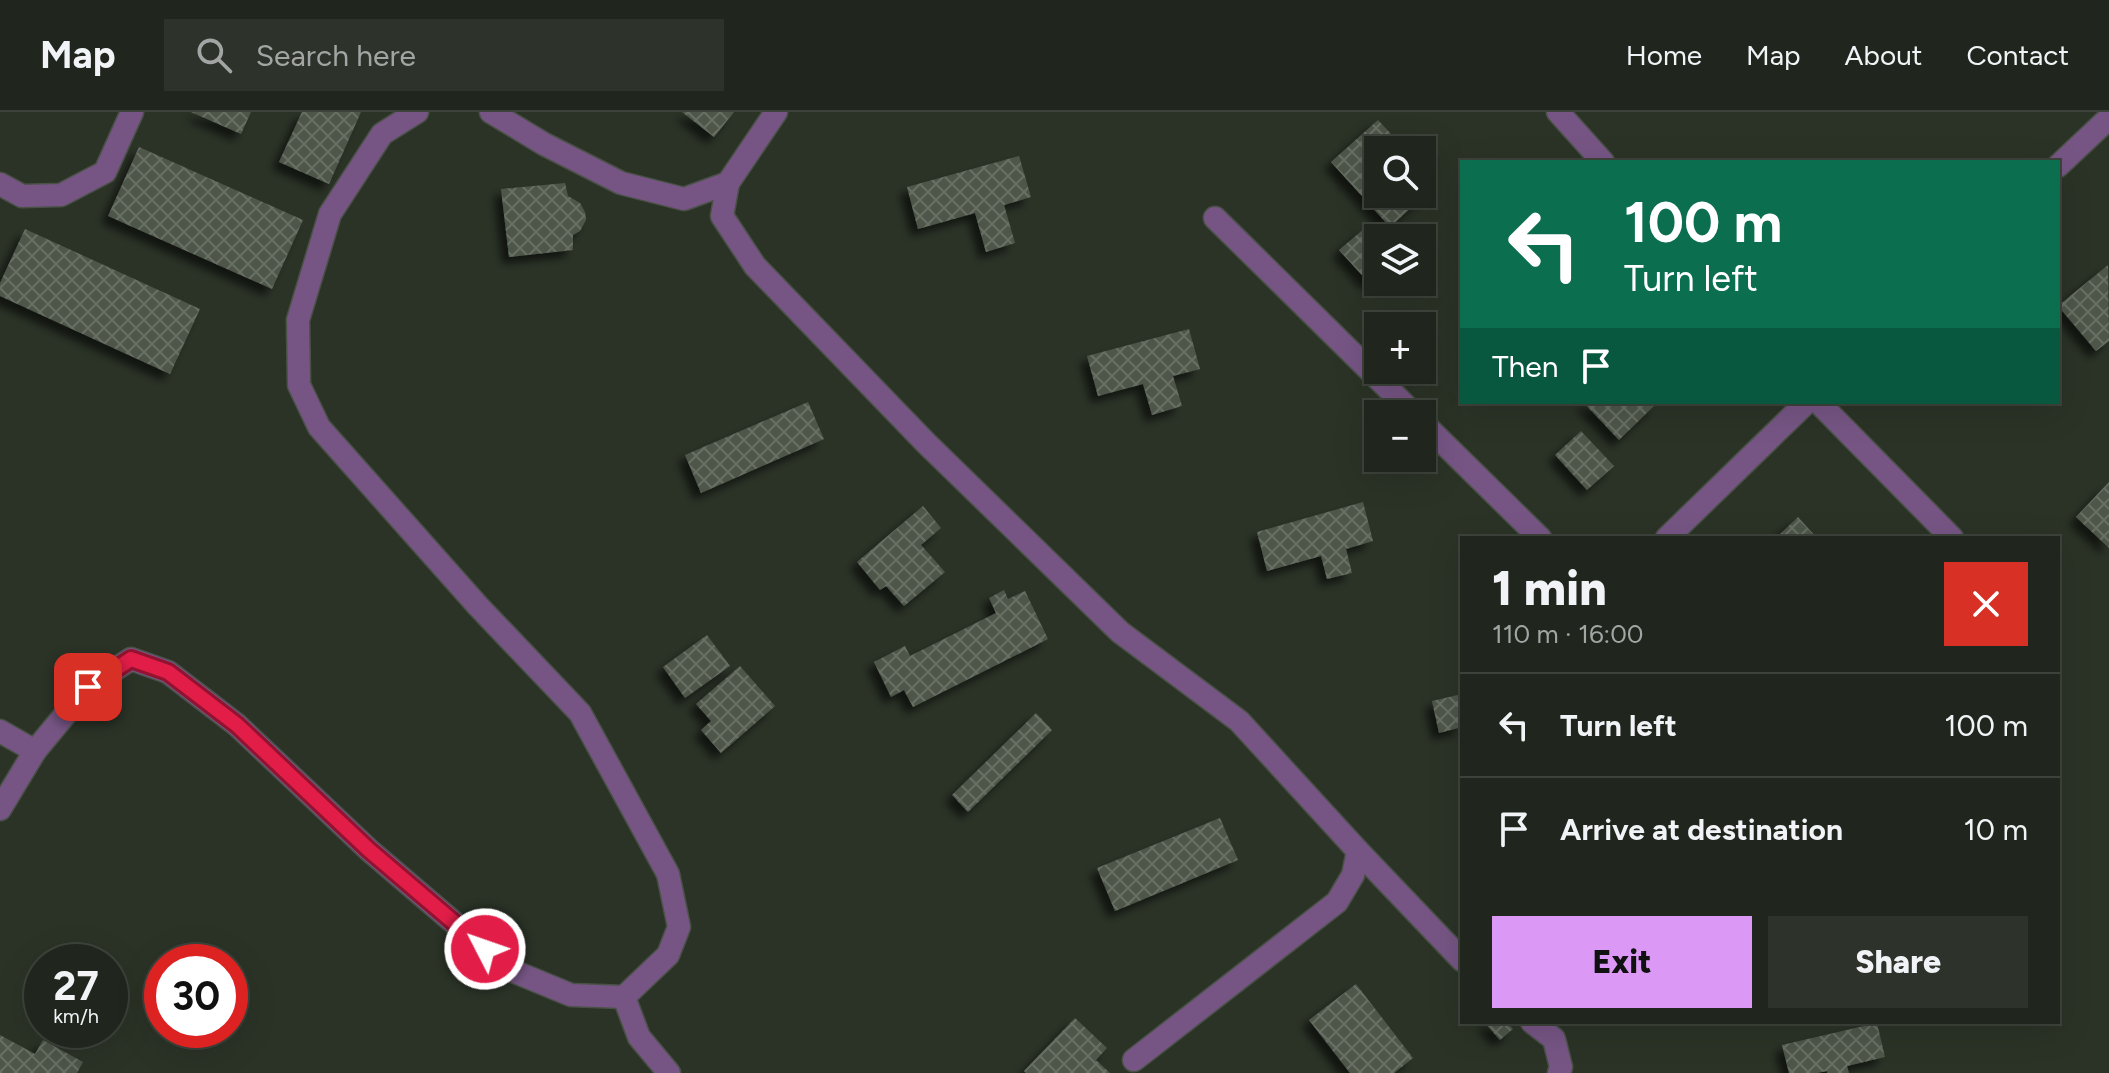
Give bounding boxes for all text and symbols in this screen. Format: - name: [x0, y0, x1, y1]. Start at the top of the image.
- search box: [164, 19, 724, 91]
- text: Map: [40, 32, 116, 78]
- icon: search: [192, 33, 236, 77]
- text: Search here: [256, 37, 416, 74]
- text: Home: [1626, 38, 1702, 72]
- text: Map: [1746, 38, 1801, 72]
- text: About: [1845, 38, 1922, 72]
- text: Contact: [1966, 38, 2069, 72]
- map controls: [1364, 136, 1436, 472]
- button: search: [1364, 136, 1436, 208]
- text: 100 m: [1624, 189, 1782, 256]
- icon: left: [1492, 192, 1596, 296]
- button: layers: [1364, 224, 1436, 296]
- text: Turn left: [1624, 257, 1758, 300]
- button: +: [1364, 312, 1436, 384]
- icon: arrive: [1574, 344, 1618, 388]
- text: Then: [1492, 348, 1558, 385]
- button: −: [1364, 400, 1436, 472]
- text: 1 min: [1492, 559, 1607, 617]
- button: close: [1944, 562, 2028, 646]
- text: 110 m · 16:00: [1492, 618, 1644, 650]
- pin: [54, 653, 122, 721]
- icon: arrive: [66, 665, 110, 709]
- icon: left: [1492, 703, 1536, 747]
- text: Turn left: [1560, 707, 1677, 744]
- text: 100 m: [1944, 707, 2028, 744]
- icon: arrive: [1492, 807, 1536, 851]
- text: Arrive at destination: [1560, 811, 1843, 848]
- text: 10 m: [1963, 811, 2028, 848]
- position arrow: [443, 907, 527, 991]
- button: Exit: [1492, 916, 1752, 1008]
- button: Share: [1768, 916, 2028, 1008]
- speed limit sign: 30: [144, 944, 248, 1048]
- text: 27: [53, 962, 99, 1010]
- text: km/h: [53, 1004, 99, 1028]

